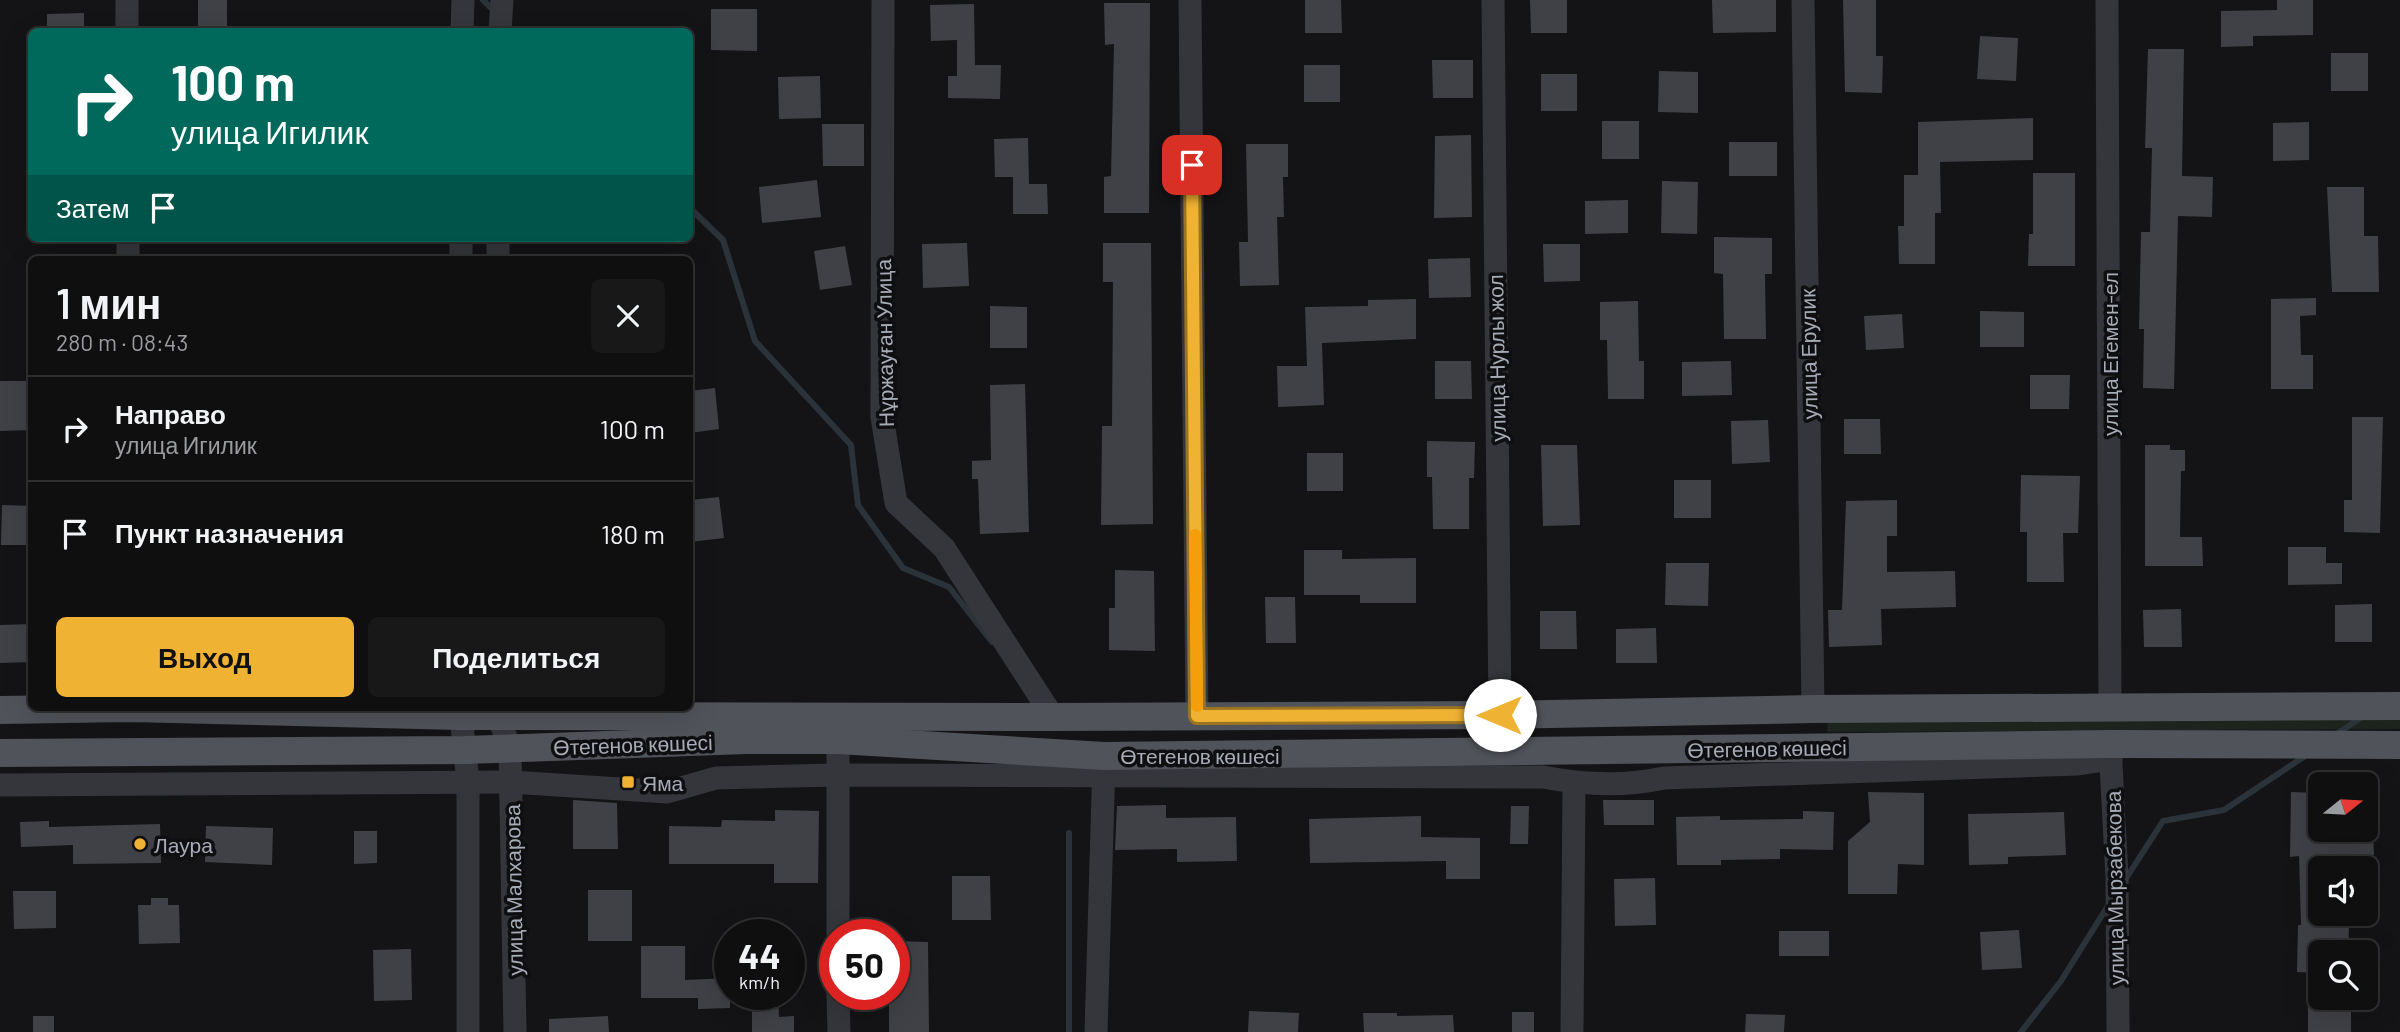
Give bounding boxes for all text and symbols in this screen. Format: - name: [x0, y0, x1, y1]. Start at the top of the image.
- text: 100 m: [171, 52, 295, 111]
- icon: right: [56, 56, 147, 147]
- text: улица Игилик: [171, 112, 368, 150]
- pin: [1162, 135, 1222, 195]
- icon: arrive: [1173, 146, 1211, 184]
- icon: arrive: [144, 189, 182, 227]
- text: Затем: [56, 192, 130, 223]
- street label: Нұржауған Улица: [870, 258, 898, 427]
- street label: улица Егемен-ел: [2097, 272, 2122, 436]
- street label: улица Нурлы жол: [1482, 274, 1510, 442]
- text: 1 мин: [56, 277, 161, 327]
- button: close: [591, 279, 665, 353]
- street label: улица Ерулик: [1794, 288, 1822, 420]
- text: 280 m · 08:43: [56, 328, 188, 356]
- text: Направо: [115, 398, 226, 429]
- icon: right: [56, 410, 94, 448]
- text: 100 m: [600, 413, 665, 444]
- text: улица Игилик: [115, 431, 257, 459]
- icon: arrive: [56, 515, 94, 553]
- text: Пункт назначения: [115, 517, 344, 548]
- text: 180 m: [601, 518, 665, 549]
- button: Выход: [56, 617, 354, 697]
- button: Поделиться: [368, 617, 665, 697]
- position arrow: [1463, 678, 1537, 752]
- street label: Өтегенов көшесі: [553, 729, 713, 759]
- street label: Өтегенов көшесі: [1687, 734, 1847, 762]
- street label: Өтегенов көшесі: [1120, 743, 1280, 768]
- place label: Яма: [642, 770, 684, 795]
- north arrow: [2308, 772, 2378, 842]
- map controls: [2308, 772, 2378, 1010]
- marker: Яма: [620, 774, 636, 790]
- street label: улица Мырзабекова: [2100, 790, 2128, 985]
- street label: улица Малхарова: [499, 804, 527, 976]
- place label: Лаура: [154, 832, 213, 857]
- marker: Лаура: [132, 836, 148, 852]
- button: sound: [2308, 856, 2378, 926]
- speed limit sign: 50: [819, 919, 910, 1010]
- text: 44: [738, 934, 781, 976]
- button: search: [2308, 940, 2378, 1010]
- text: km/h: [739, 971, 780, 993]

